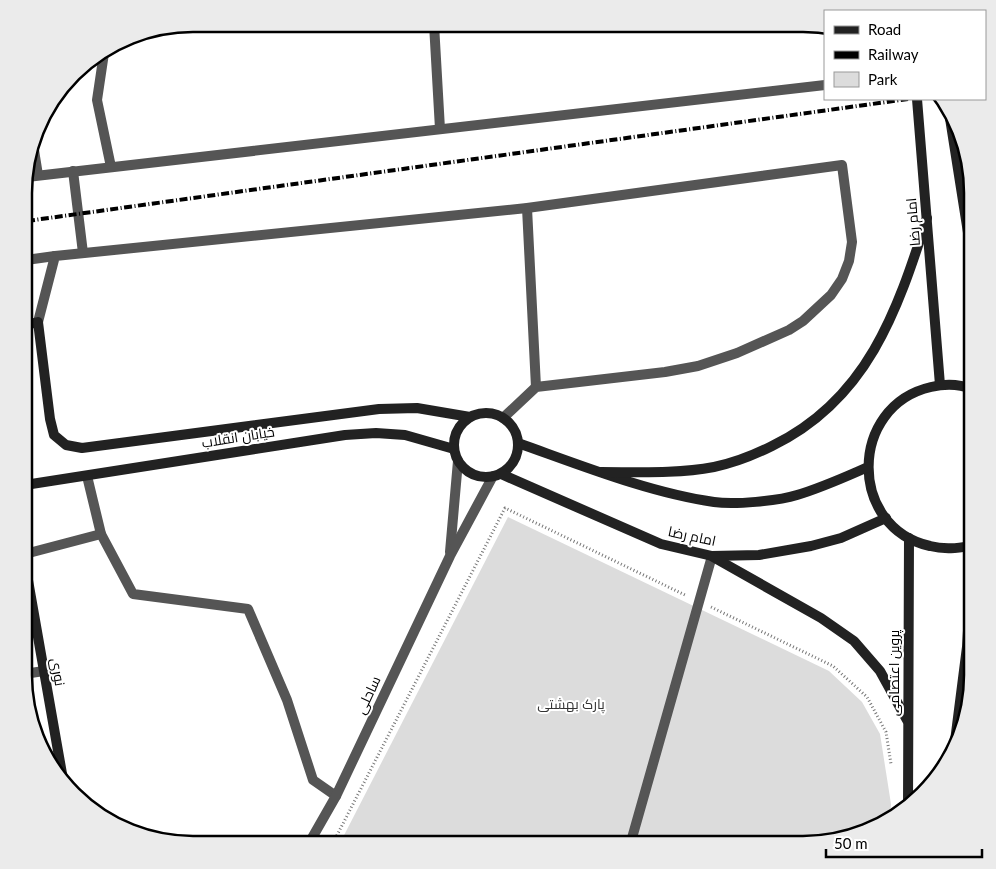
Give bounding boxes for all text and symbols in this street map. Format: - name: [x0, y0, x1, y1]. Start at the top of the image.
- legend: [824, 10, 986, 100]
- text: Road: [868, 20, 901, 38]
- text: Railway: [868, 45, 919, 63]
- text: Park: [868, 70, 898, 88]
- street label: امام رضا: [902, 197, 925, 247]
- street label: خیابان انقلاب: [200, 422, 276, 451]
- street label: امام رضا: [666, 522, 718, 551]
- street label: پروین اعتصامی: [885, 630, 904, 716]
- street label: نوری: [48, 657, 69, 687]
- street label: ساحلی: [351, 673, 384, 717]
- park label: پارک بهشتی: [537, 695, 605, 714]
- scale bar: [826, 826, 982, 858]
- text: 50 m: [834, 834, 868, 852]

